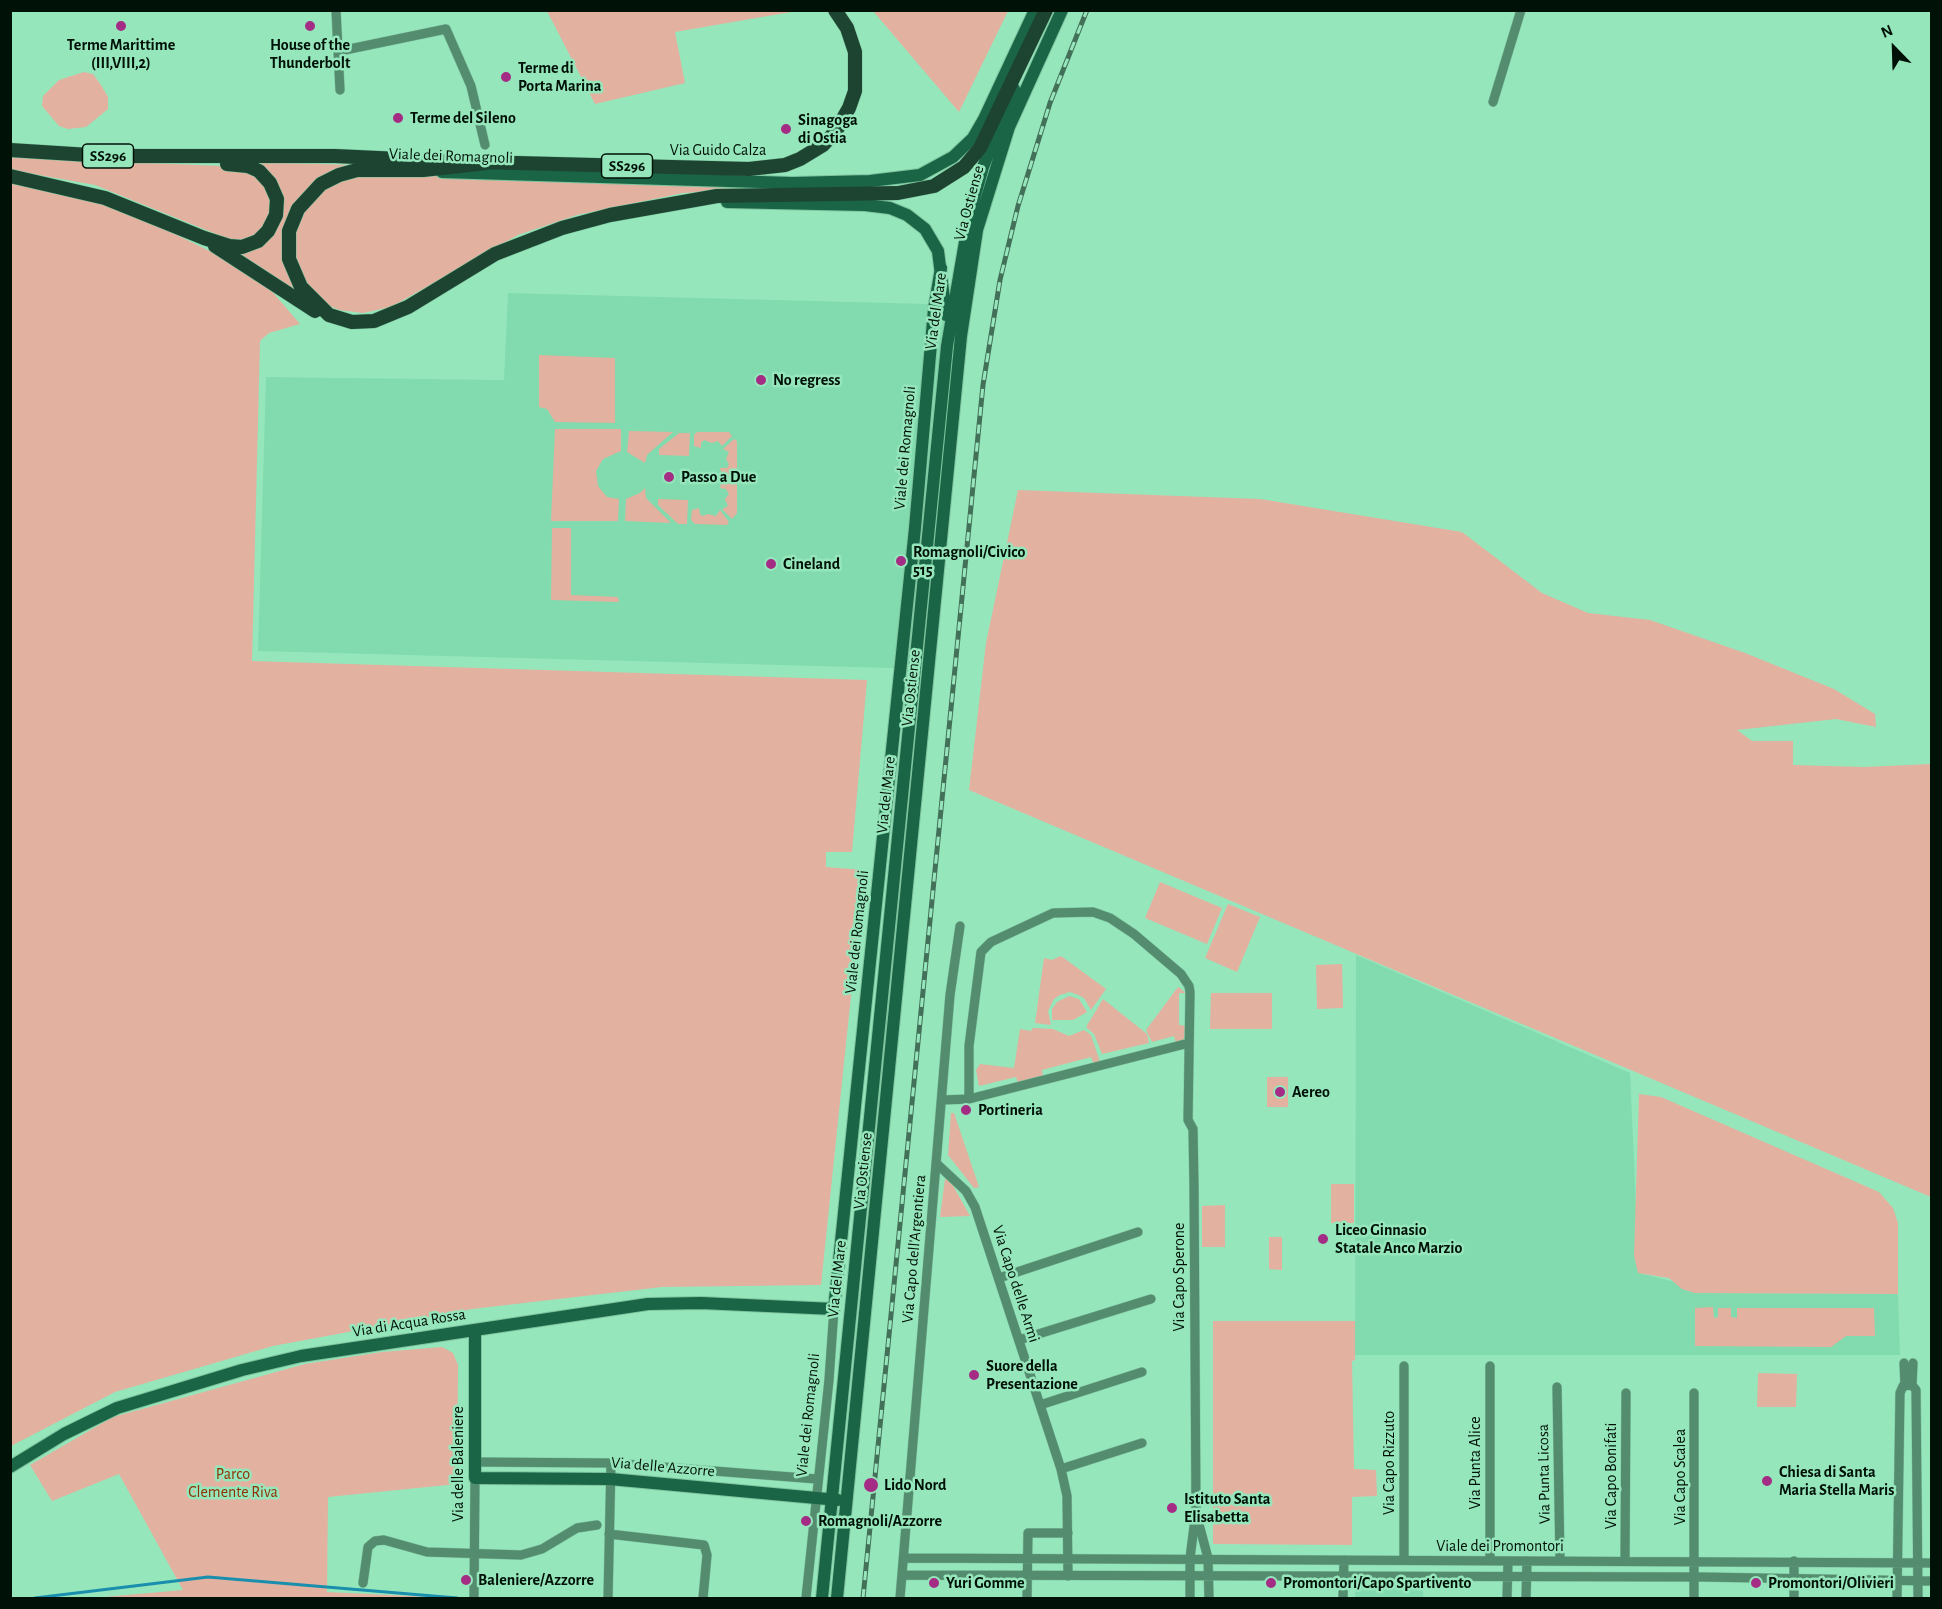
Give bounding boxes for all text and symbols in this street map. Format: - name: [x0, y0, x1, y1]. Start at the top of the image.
- north arrow: [1864, 18, 1924, 78]
- marker: Terme Marittime (III,VIII,2): [114, 19, 128, 33]
- marker: House of the Thunderbolt: [303, 19, 317, 33]
- text: N: [1879, 22, 1895, 41]
- place label: Terme Marittime (III,VIII,2): [67, 35, 175, 73]
- place label: House of the Thunderbolt: [270, 35, 350, 73]
- place label: Terme di Porta Marina: [518, 58, 601, 96]
- marker: Terme di Porta Marina: [499, 70, 513, 84]
- place label: Terme del Sileno: [410, 108, 516, 128]
- place label: Sinagoga di Ostia: [798, 110, 858, 148]
- marker: Terme del Sileno: [391, 111, 405, 125]
- marker: Sinagoga di Ostia: [779, 122, 793, 136]
- street label: Via Guido Calza: [670, 140, 766, 160]
- road number: SS296: [82, 144, 134, 168]
- street label: Viale dei Romagnoli: [389, 144, 513, 168]
- road number: SS296: [602, 154, 652, 178]
- street label: Via Ostiense: [950, 163, 988, 243]
- street label: Via del Mare: [921, 271, 951, 351]
- place label: No regress: [773, 370, 840, 390]
- marker: No regress: [754, 373, 768, 387]
- street label: Viale dei Romagnoli: [890, 385, 920, 511]
- place label: Passo a Due: [681, 467, 756, 487]
- marker: Passo a Due: [662, 470, 676, 484]
- place label: Romagnoli/Civico 515: [913, 542, 1025, 580]
- place label: Cineland: [783, 554, 840, 574]
- marker: Romagnoli/Civico 515: [894, 554, 908, 568]
- marker: Cineland: [764, 557, 778, 571]
- street label: Via Ostiense: [897, 649, 925, 727]
- street label: Via del Mare: [872, 756, 900, 834]
- street label: Viale dei Romagnoli: [841, 869, 873, 995]
- place label: Aereo: [1292, 1082, 1330, 1102]
- marker: Aereo: [1273, 1085, 1287, 1099]
- place label: Portineria: [978, 1100, 1043, 1120]
- marker: Portineria: [959, 1103, 973, 1117]
- street label: Via Ostiense: [849, 1132, 877, 1210]
- street label: Via Capo dell'Argentiera: [898, 1174, 930, 1324]
- place label: Liceo Ginnasio Statale Anco Marzio: [1335, 1220, 1462, 1258]
- street label: Via Capo delle Armi: [988, 1223, 1044, 1345]
- street label: Via Capo Sperone: [1169, 1223, 1189, 1331]
- marker: Liceo Ginnasio Statale Anco Marzio: [1316, 1232, 1330, 1246]
- street label: Via del Mare: [823, 1240, 851, 1318]
- street label: Via di Acqua Rossa: [351, 1305, 467, 1341]
- street label: Viale dei Romagnoli: [792, 1352, 824, 1478]
- place label: Suore della Presentazione: [986, 1356, 1078, 1394]
- marker: Suore della Presentazione: [967, 1368, 981, 1382]
- street label: Via delle Baleniere: [448, 1406, 468, 1522]
- street label: Via Capo Rizzuto: [1379, 1411, 1399, 1515]
- street label: Via Punta Alice: [1465, 1416, 1485, 1510]
- street label: Via Capo Bonifati: [1601, 1423, 1621, 1529]
- street label: Via Punta Licosa: [1534, 1424, 1554, 1524]
- street label: Via Capo Scalea: [1670, 1429, 1690, 1525]
- street label: Via delle Azzorre: [610, 1453, 716, 1481]
- place label: Chiesa di Santa Maria Stella Maris: [1779, 1462, 1894, 1500]
- park label: Parco Clemente Riva: [188, 1464, 278, 1502]
- marker: Chiesa di Santa Maria Stella Maris: [1760, 1474, 1774, 1488]
- place label: Lido Nord: [884, 1475, 946, 1495]
- marker: Lido Nord: [862, 1476, 880, 1494]
- place label: Istituto Santa Elisabetta: [1184, 1489, 1271, 1527]
- marker: Istituto Santa Elisabetta: [1165, 1501, 1179, 1515]
- place label: Romagnoli/Azzorre: [818, 1511, 942, 1531]
- marker: Romagnoli/Azzorre: [799, 1514, 813, 1528]
- street label: Viale dei Promontori: [1436, 1536, 1564, 1556]
- place label: Baleniere/Azzorre: [478, 1570, 594, 1590]
- marker: Baleniere/Azzorre: [459, 1573, 473, 1587]
- place label: Yuri Gomme: [946, 1573, 1025, 1593]
- place label: Promontori/Capo Spartivento: [1283, 1573, 1471, 1593]
- place label: Promontori/Olivieri: [1768, 1573, 1894, 1593]
- marker: Yuri Gomme: [927, 1576, 941, 1590]
- marker: Promontori/Capo Spartivento: [1264, 1576, 1278, 1590]
- marker: Promontori/Olivieri: [1749, 1576, 1763, 1590]

